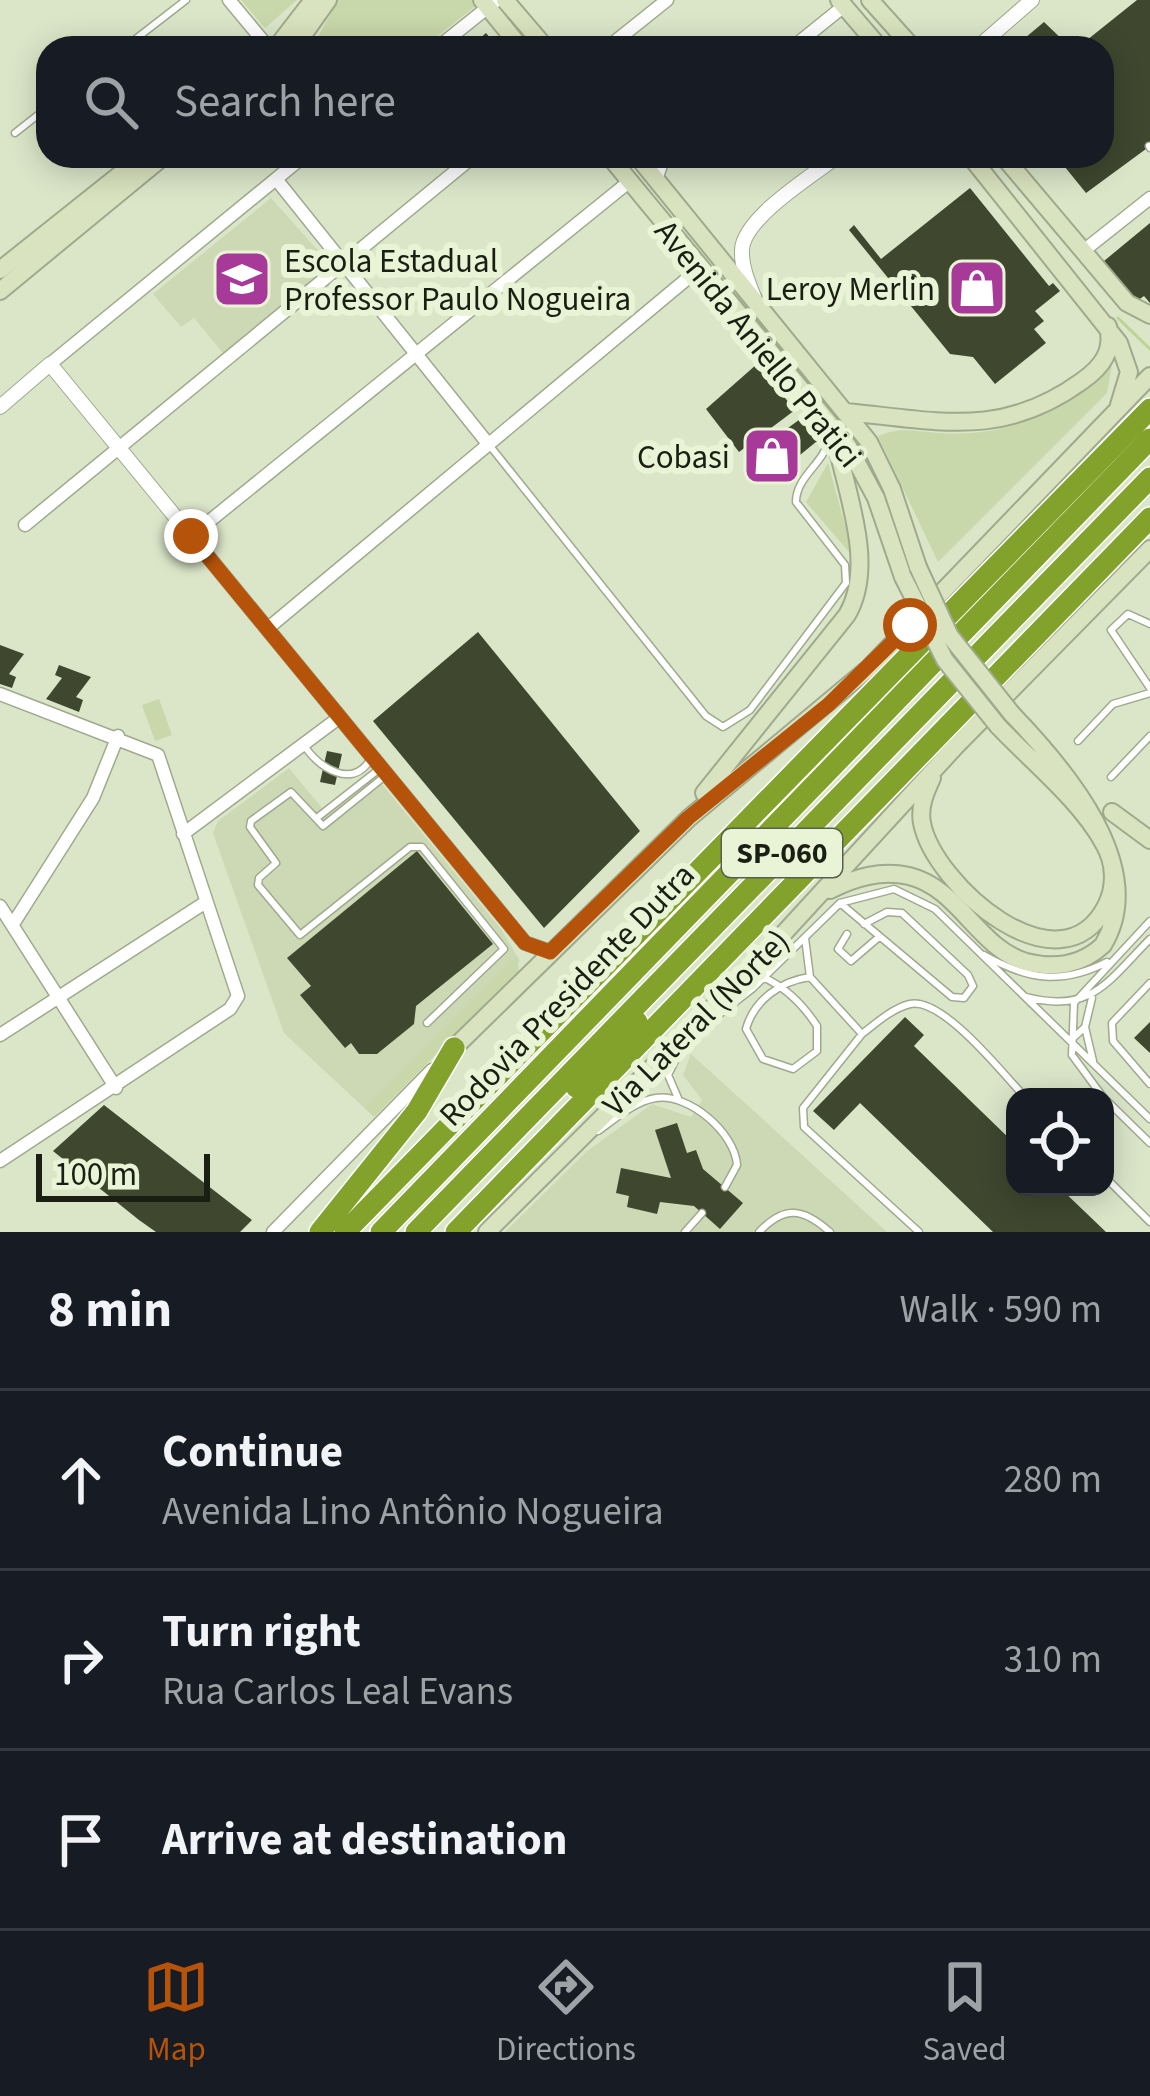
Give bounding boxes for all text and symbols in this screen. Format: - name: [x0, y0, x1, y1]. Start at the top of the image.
- search box: [36, 36, 1114, 168]
- icon: search: [78, 69, 144, 135]
- text: Search here: [174, 70, 396, 134]
- street label: Avenida Aniello Pratici: [643, 210, 873, 478]
- place label: Escola Estadual Professor Paulo Nogueira: [284, 238, 631, 323]
- school or university icon: Escola Estadual Professor Paulo Nogueira: [211, 248, 273, 310]
- shop icon: Leroy Merlin: [946, 257, 1008, 319]
- place label: Leroy Merlin: [766, 266, 935, 313]
- shop icon: Cobasi: [741, 425, 803, 487]
- place label: Cobasi: [637, 434, 730, 481]
- route end: [164, 509, 218, 563]
- route start: [883, 598, 937, 652]
- road number: SP-060: [722, 829, 842, 877]
- street label: Rodovia Presidente Dutra: [428, 853, 706, 1137]
- street label: Via Lateral (Norte): [592, 919, 800, 1127]
- map controls: [1006, 1088, 1114, 1196]
- button: locate: [1006, 1088, 1114, 1196]
- scale bar: [36, 1148, 210, 1201]
- text: 100 m: [54, 1151, 137, 1198]
- text: 8 min: [48, 1274, 172, 1346]
- text: Walk · 590 m: [899, 1282, 1102, 1338]
- text: Continue: [162, 1420, 343, 1484]
- icon: ahead: [48, 1447, 114, 1513]
- text: 280 m: [1004, 1452, 1102, 1508]
- text: Avenida Lino Antônio Nogueira: [162, 1484, 664, 1540]
- text: Turn right: [162, 1600, 361, 1664]
- icon: right: [48, 1627, 114, 1693]
- text: 310 m: [1004, 1632, 1102, 1688]
- text: Rua Carlos Leal Evans: [162, 1664, 513, 1720]
- icon: arrive: [48, 1807, 114, 1873]
- text: Arrive at destination: [162, 1808, 567, 1872]
- tab: Map: [143, 1954, 209, 2073]
- tab: Directions: [496, 1954, 636, 2073]
- tab: Saved: [922, 1954, 1007, 2073]

